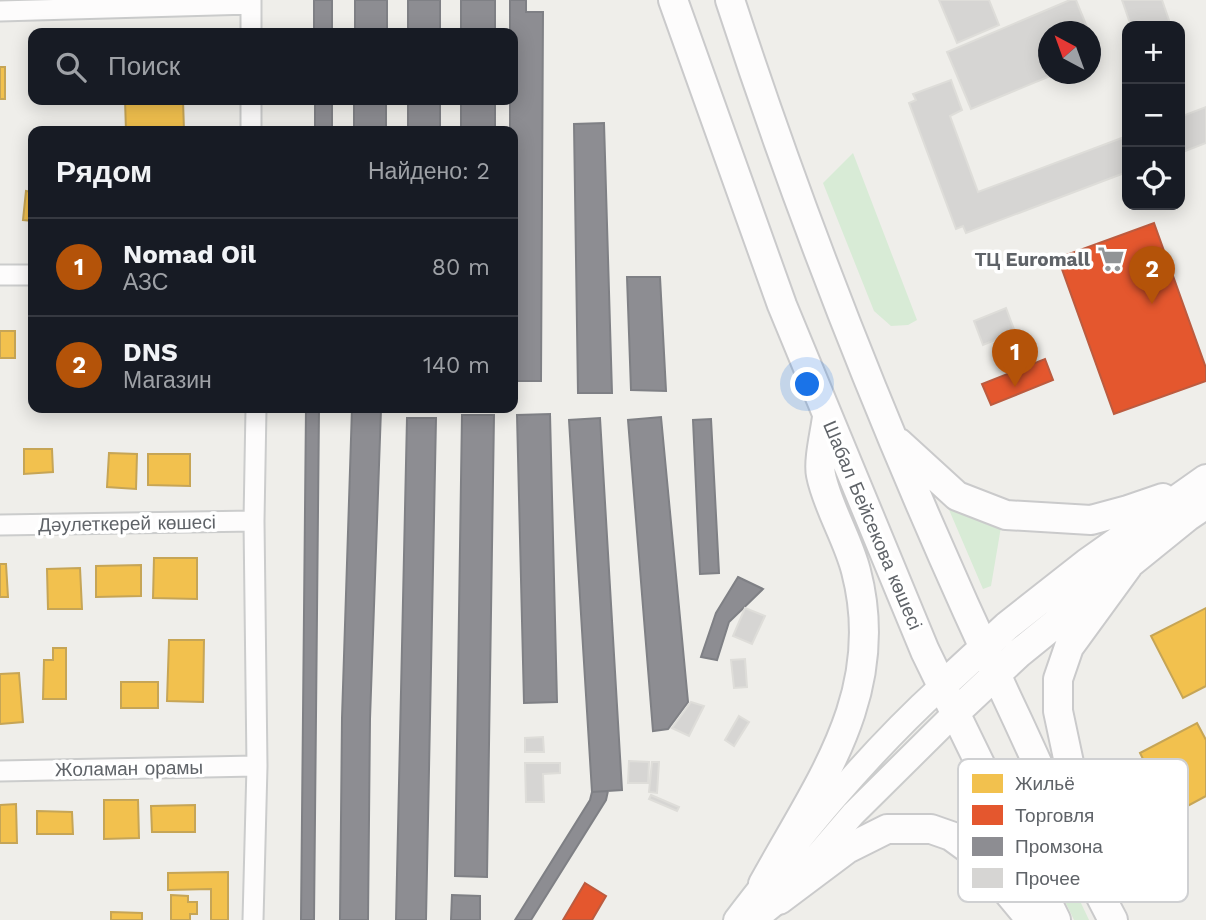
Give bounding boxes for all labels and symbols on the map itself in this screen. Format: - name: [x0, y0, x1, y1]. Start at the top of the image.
- north arrow: [1038, 21, 1101, 84]
- supermarket icon: ТЦ Euromall: [1096, 244, 1126, 274]
- pin: 2: [1129, 246, 1175, 304]
- place label: ТЦ Euromall: [975, 248, 1091, 271]
- pin: 1: [992, 329, 1038, 387]
- your location: [790, 367, 824, 401]
- street label: Шабал Бейсекова көшесі: [818, 417, 927, 633]
- street label: Дәулеткерей көшесі: [38, 510, 216, 537]
- street label: Жоламан орамы: [55, 756, 203, 781]
- legend: [958, 759, 1188, 902]
- text: Жильё: [1015, 772, 1075, 795]
- text: Торговля: [1015, 804, 1094, 827]
- text: Промзона: [1015, 835, 1103, 858]
- text: Прочее: [1015, 867, 1080, 890]

